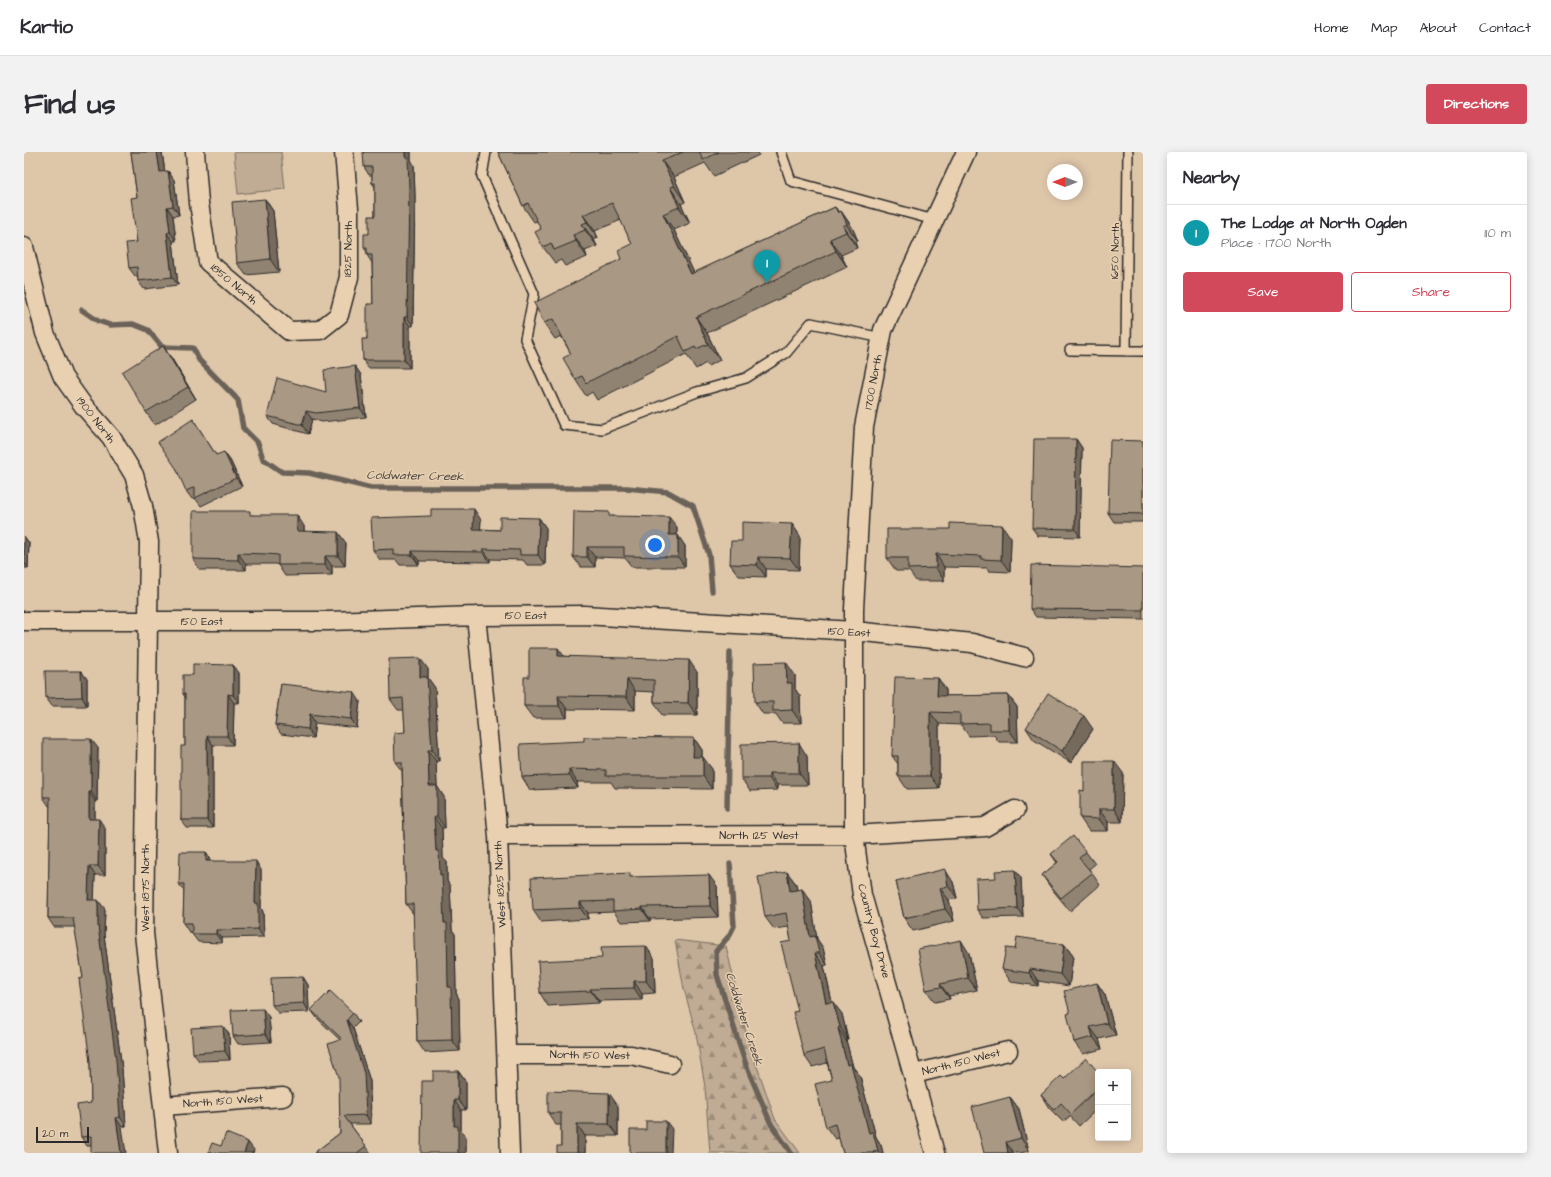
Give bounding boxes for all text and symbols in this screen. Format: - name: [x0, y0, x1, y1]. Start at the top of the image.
- text: Kartio: [20, 14, 73, 41]
- text: Home: [1314, 18, 1349, 38]
- text: Map: [1371, 18, 1397, 38]
- text: About: [1419, 18, 1457, 38]
- text: Contact: [1479, 18, 1531, 38]
- button: Directions: [1426, 84, 1527, 124]
- text: Find us: [24, 85, 115, 124]
- north arrow: [1047, 164, 1083, 200]
- text: Nearby: [1183, 166, 1240, 190]
- text: The Lodge at North Ogden: [1221, 213, 1407, 234]
- street label: 1825 North: [340, 220, 356, 277]
- street label: 1650 North: [1107, 222, 1123, 279]
- text: 1: [1195, 224, 1197, 242]
- text: 110 m: [1484, 224, 1511, 242]
- text: Place · 1700 North: [1221, 234, 1331, 252]
- pin: 1: [754, 250, 780, 283]
- street label: 1850 North: [207, 260, 261, 308]
- button: Save: [1183, 272, 1343, 312]
- button: Share: [1351, 272, 1511, 312]
- street label: 1700 North: [860, 353, 886, 411]
- street label: 1900 North: [73, 394, 119, 447]
- water label: Coldwater Creek: [366, 467, 464, 485]
- your location: [645, 535, 665, 555]
- street label: 150 East: [505, 608, 548, 623]
- street label: 150 East: [181, 614, 224, 629]
- street label: 150 East: [827, 623, 871, 641]
- street label: North 125 West: [719, 828, 799, 843]
- street label: West 1825 North: [490, 840, 510, 928]
- street label: West 1875 North: [138, 844, 153, 932]
- street label: Country Boy Drive: [853, 882, 894, 980]
- water label: Coldwater Creek: [721, 970, 767, 1069]
- street label: North 150 West: [920, 1045, 1002, 1079]
- street label: North 150 West: [550, 1047, 631, 1063]
- map controls: [1095, 1069, 1131, 1141]
- button: +: [1095, 1069, 1131, 1105]
- street label: North 150 West: [182, 1091, 264, 1111]
- button: −: [1095, 1105, 1131, 1141]
- scale bar: [36, 1125, 89, 1144]
- text: 20 m: [42, 1126, 68, 1141]

